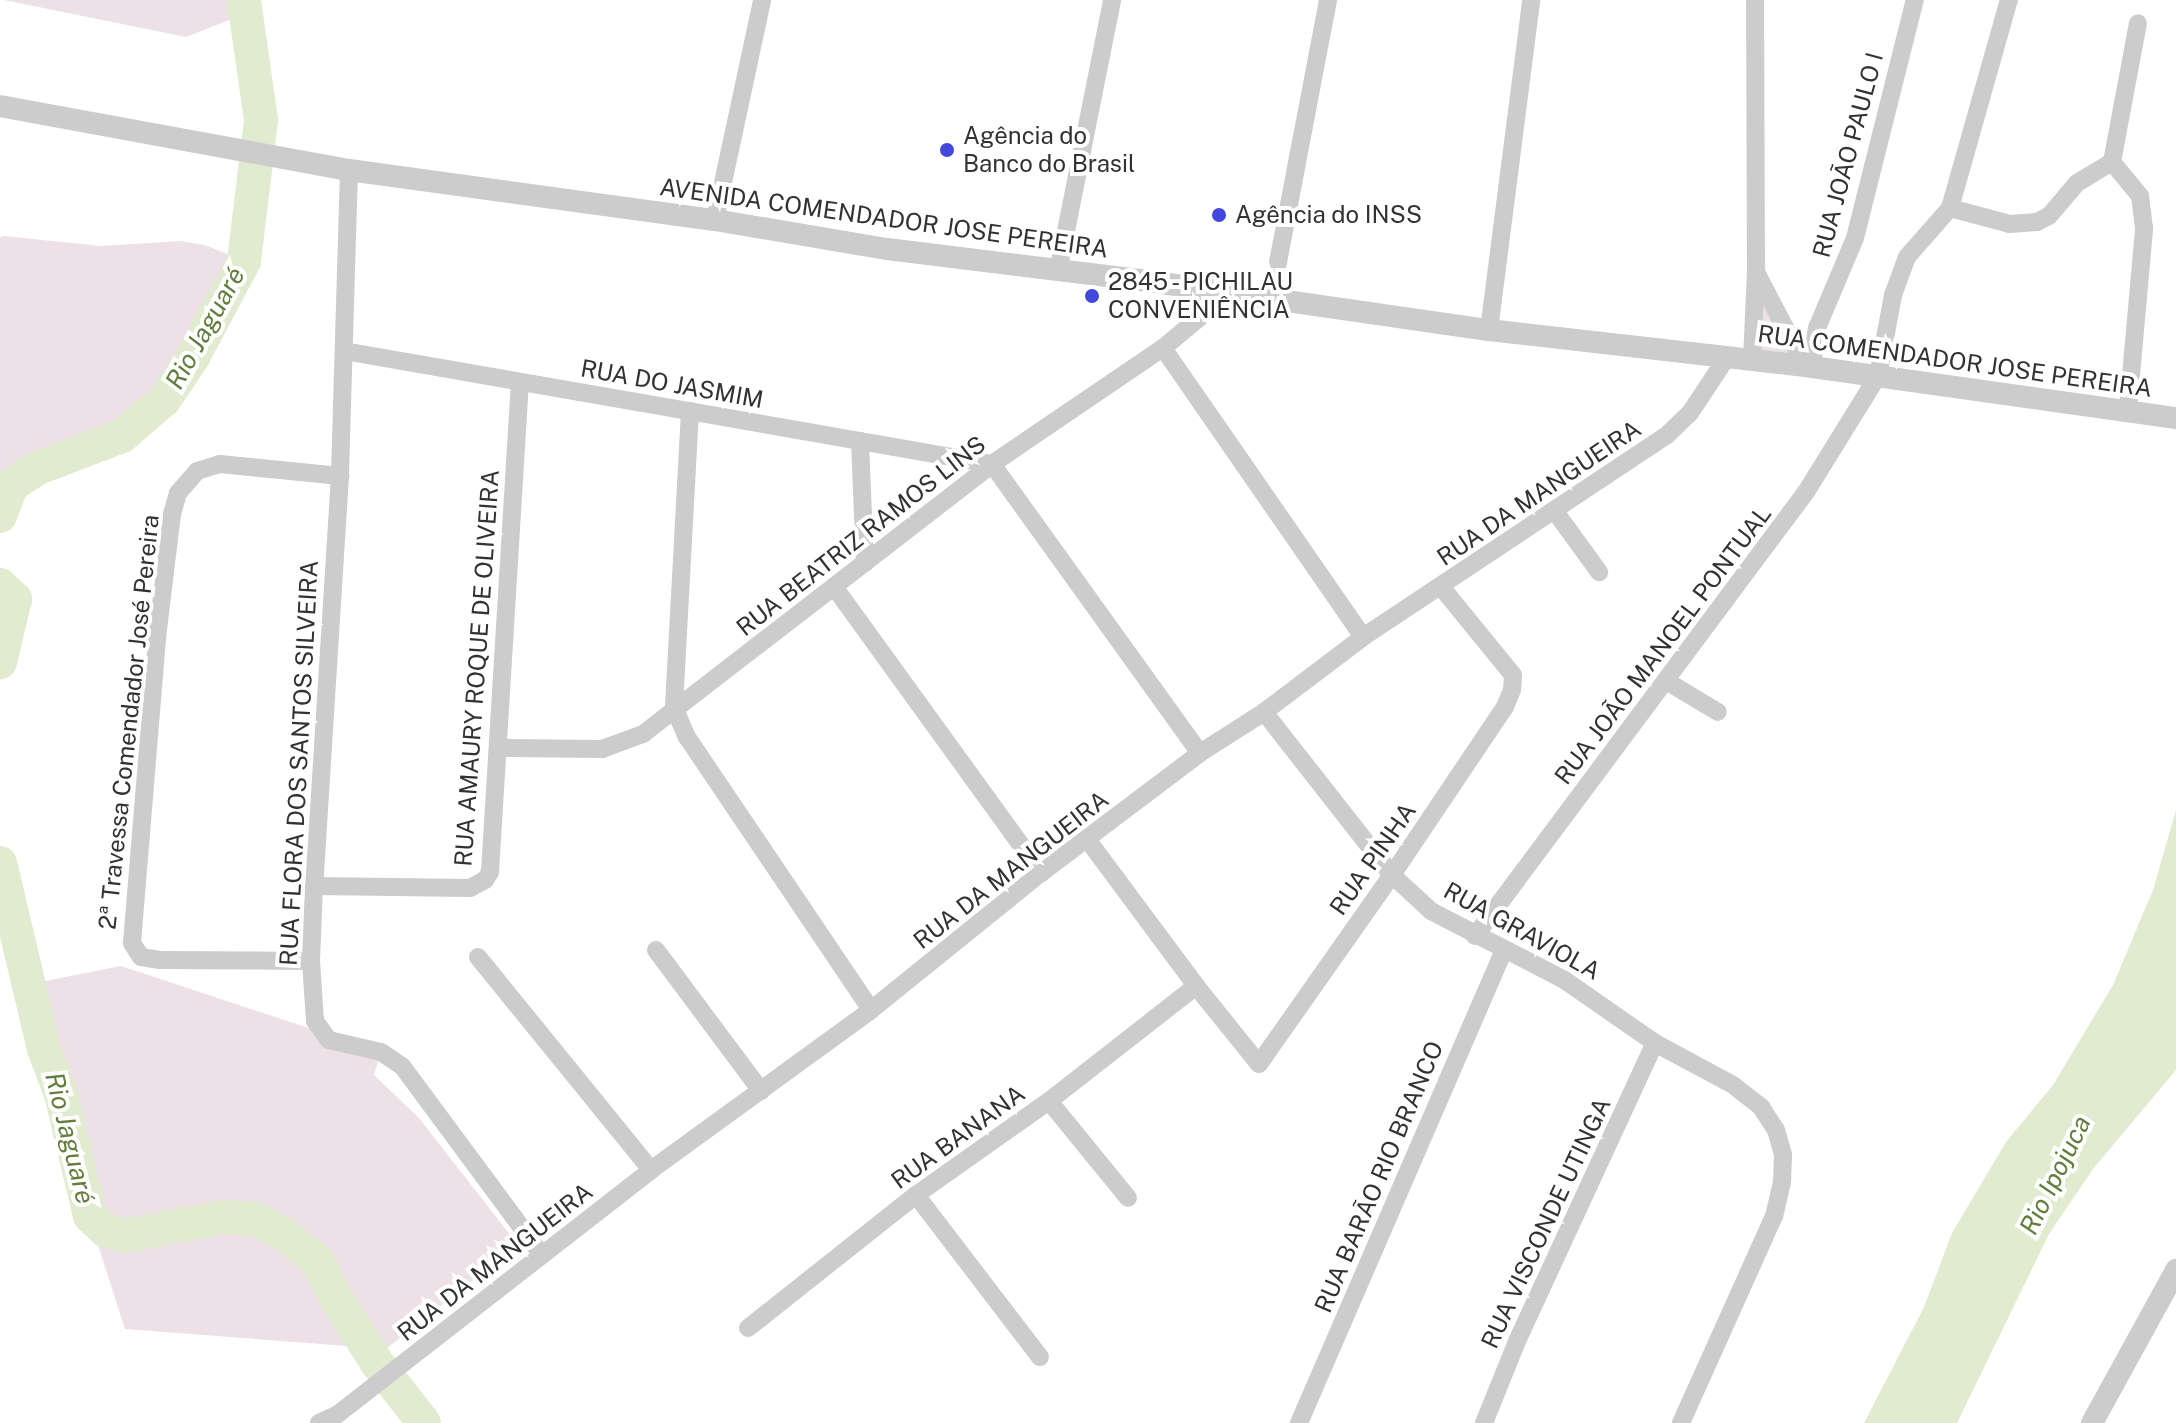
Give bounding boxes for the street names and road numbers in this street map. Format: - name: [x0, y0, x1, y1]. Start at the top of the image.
- street label: RUA JOÃO PAULO I: [1807, 49, 1889, 261]
- street label: AVENIDA COMENDADOR JOSE PEREIRA: [658, 172, 1110, 264]
- street label: RUA COMENDADOR JOSE PEREIRA: [1756, 319, 2154, 403]
- street label: RUA DO JASMIM: [578, 354, 766, 414]
- street label: RUA DA MANGUEIRA: [1432, 414, 1646, 572]
- street label: RUA BEATRIZ RAMOS LINS: [731, 430, 991, 642]
- street label: RUA AMAURY ROQUE DE OLIVEIRA: [449, 469, 505, 867]
- street label: RUA JOÃO MANOEL PONTUAL: [1549, 500, 1777, 790]
- street label: 2ª Travessa Comendador José Pereira: [93, 513, 165, 931]
- street label: RUA FLORA DOS SANTOS SILVEIRA: [274, 560, 324, 966]
- street label: RUA DA MANGUEIRA: [908, 785, 1114, 955]
- street label: RUA PINHA: [1324, 797, 1422, 921]
- street label: RUA GRAVIOLA: [1439, 876, 1605, 986]
- street label: RUA BARÃO RIO BRANCO: [1309, 1037, 1449, 1317]
- street label: RUA BANANA: [886, 1079, 1030, 1195]
- street label: RUA VISCONDE UTINGA: [1475, 1093, 1617, 1353]
- street label: RUA DA MANGUEIRA: [392, 1177, 598, 1347]

